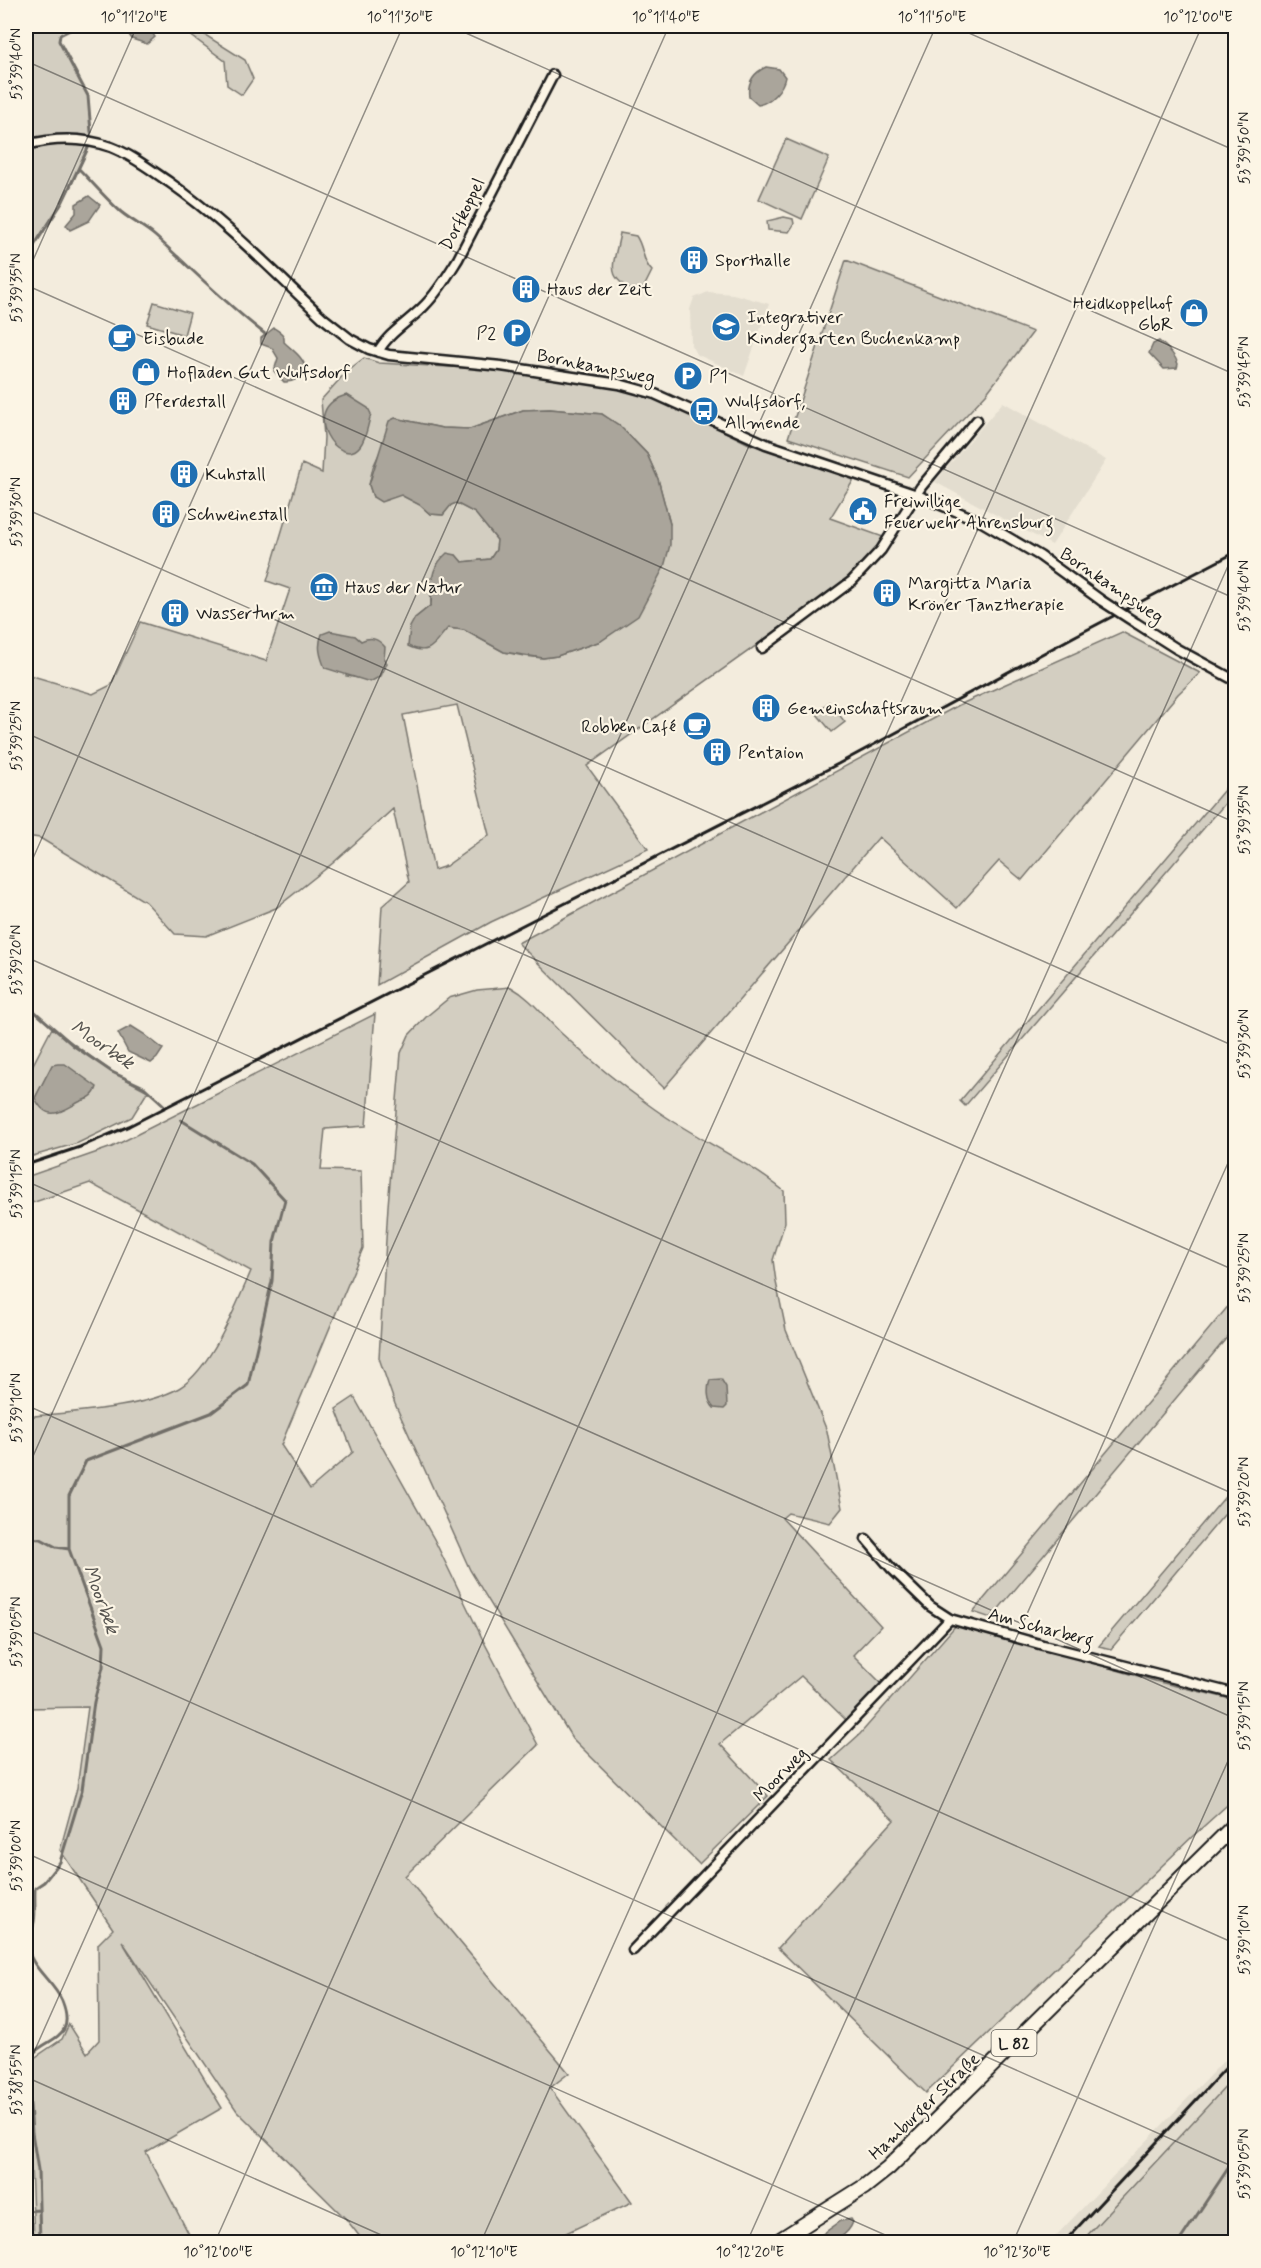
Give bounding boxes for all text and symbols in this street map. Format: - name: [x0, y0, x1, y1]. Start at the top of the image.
- text: 10°11'20"E: [101, 8, 168, 28]
- text: 10°11'30"E: [367, 8, 433, 28]
- text: 10°11'40"E: [632, 8, 700, 28]
- text: 10°11'50"E: [898, 8, 966, 28]
- text: 10°12'00"E: [1163, 8, 1233, 28]
- text: 53°39'40"N: [7, 28, 27, 100]
- text: 53°39'50"N: [1235, 112, 1255, 184]
- street label: Dorfkoppel: [434, 174, 491, 255]
- building icon: Sporthalle: [678, 244, 710, 276]
- place label: Sporthalle: [715, 249, 791, 273]
- text: 53°39'35"N: [7, 253, 27, 323]
- building icon: Haus der Zeit: [510, 273, 542, 305]
- place label: Haus der Zeit: [547, 278, 652, 302]
- place label: Heidkoppelhof GbR: [1073, 292, 1174, 337]
- shop icon: Heidkoppelhof GbR: [1178, 297, 1210, 329]
- place label: Integrativer Kindergarten Buchenkamp: [747, 306, 960, 353]
- school or university icon: Integrativer Kindergarten Buchenkamp: [710, 311, 742, 343]
- parking icon: P2: [501, 317, 533, 349]
- cafe icon: Eisbude: [106, 322, 138, 354]
- place label: P2: [476, 322, 496, 346]
- place label: Eisbude: [143, 327, 205, 351]
- text: 53°39'45"N: [1235, 336, 1255, 408]
- street label: Bornkampsweg: [534, 344, 657, 391]
- shop icon: Hofladen Gut Wulfsdorf: [130, 356, 162, 388]
- parking icon: P1: [672, 360, 704, 392]
- place label: Hofladen Gut Wulfsdorf: [167, 361, 351, 385]
- place label: P1: [709, 365, 728, 389]
- building icon: Pferdestall: [107, 385, 139, 417]
- place label: Pferdestall: [144, 390, 226, 414]
- place label: Wulfsdorf, Allmende: [725, 390, 806, 435]
- bus stop icon: Wulfsdorf, Allmende: [688, 395, 720, 427]
- building icon: Kuhstall: [168, 458, 200, 490]
- place label: Kuhstall: [205, 463, 266, 487]
- text: 53°39'30"N: [7, 477, 27, 547]
- place label: Freiwillige Feuerwehr Ahrensburg: [884, 490, 1054, 537]
- public building icon: Freiwillige Feuerwehr Ahrensburg: [847, 495, 879, 527]
- building icon: Schweinestall: [150, 498, 182, 530]
- place label: Schweinestall: [187, 503, 288, 527]
- street label: Bornkampsweg: [1054, 542, 1168, 630]
- text: 53°39'40"N: [1235, 560, 1255, 632]
- museum icon: Haus der Natur: [308, 571, 340, 603]
- place label: Margitta Maria Kröner Tanztherapie: [908, 572, 1065, 617]
- place label: Haus der Natur: [345, 576, 463, 600]
- building icon: Margitta Maria Kröner Tanztherapie: [871, 577, 903, 609]
- building icon: Wasserturm: [159, 597, 191, 629]
- place label: Wasserturm: [196, 602, 295, 626]
- building icon: Gemeinschaftsraum: [750, 692, 782, 724]
- place label: Gemeinschaftsraum: [787, 697, 943, 721]
- text: 53°39'25"N: [7, 701, 27, 771]
- cafe icon: Robben Café: [681, 710, 713, 742]
- place label: Robben Café: [581, 715, 676, 739]
- building icon: Pentaion: [701, 736, 733, 768]
- place label: Pentaion: [738, 741, 804, 765]
- text: 53°39'35"N: [1235, 785, 1255, 855]
- text: 53°39'20"N: [7, 925, 27, 995]
- text: 53°39'30"N: [1235, 1009, 1255, 1079]
- water label: Moorbek: [65, 1014, 141, 1077]
- text: 53°39'15"N: [7, 1149, 27, 1219]
- text: 53°39'25"N: [1235, 1233, 1255, 1303]
- text: 53°39'10"N: [7, 1373, 27, 1443]
- text: 53°39'20"N: [1235, 1457, 1255, 1527]
- water label: Moorbek: [76, 1561, 126, 1639]
- text: 53°39'05"N: [7, 1596, 27, 1668]
- street label: Am Scharberg: [985, 1602, 1096, 1655]
- text: 53°39'15"N: [1235, 1681, 1255, 1751]
- street label: Moorweg: [748, 1742, 813, 1808]
- text: 53°39'00"N: [7, 1820, 27, 1892]
- text: 53°39'10"N: [1235, 1905, 1255, 1975]
- road number: L 82: [992, 2030, 1036, 2056]
- text: 53°38'55"N: [7, 2044, 27, 2116]
- street label: Hamburger Straße: [864, 2047, 987, 2167]
- text: 53°39'05"N: [1235, 2128, 1255, 2200]
- text: 10°12'00"E: [183, 2243, 253, 2263]
- text: 10°12'10"E: [450, 2243, 518, 2263]
- text: 10°12'20"E: [716, 2243, 784, 2263]
- text: 10°12'30"E: [983, 2243, 1051, 2263]

